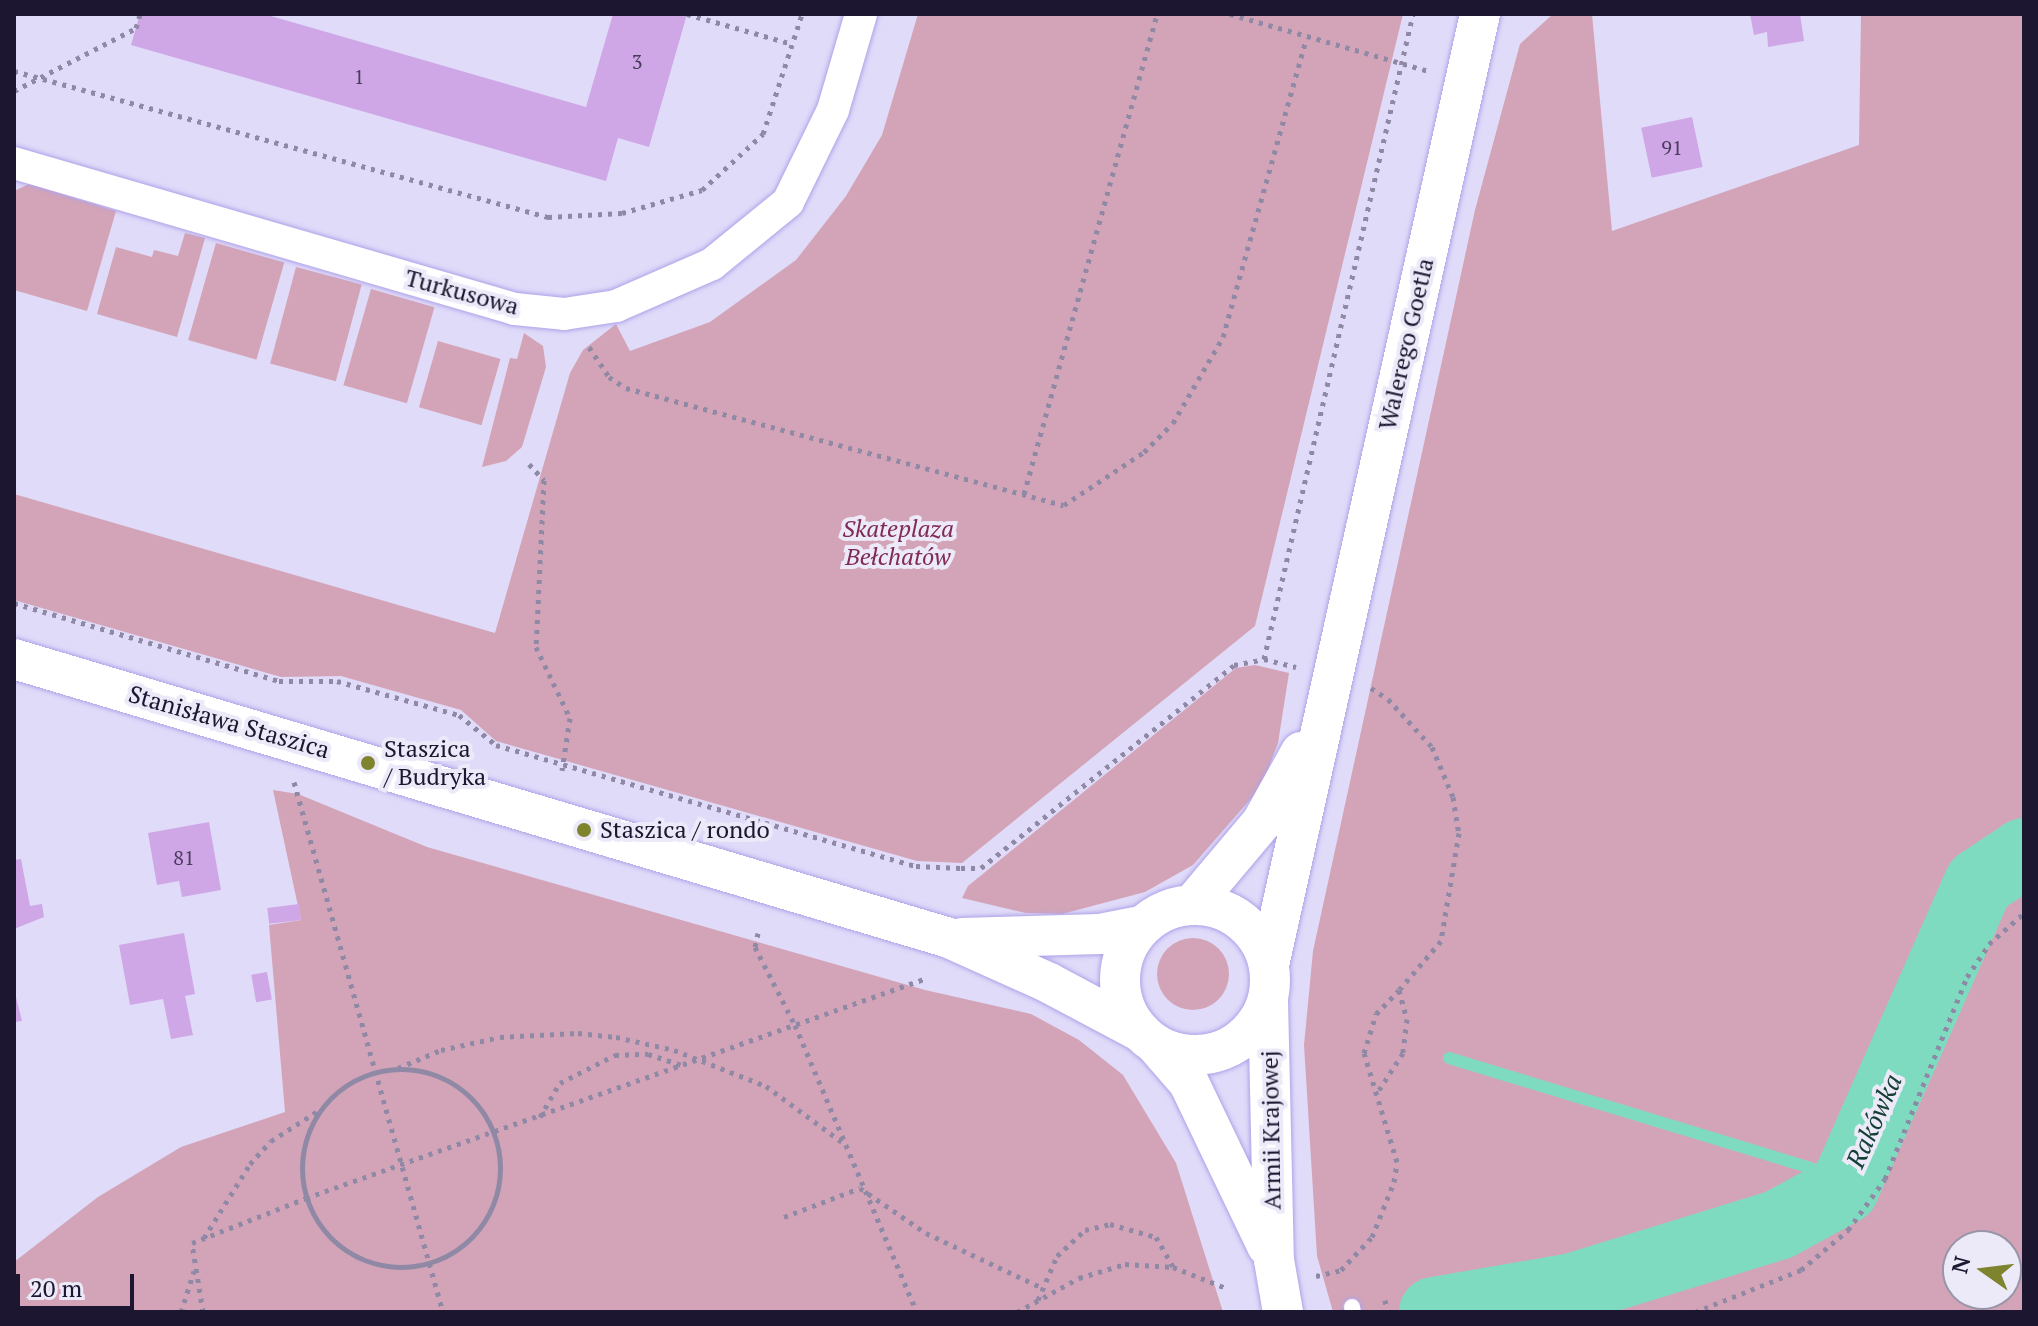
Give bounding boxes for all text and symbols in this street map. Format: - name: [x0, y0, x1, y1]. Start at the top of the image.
- house number: 3: [632, 49, 642, 73]
- house number: 1: [354, 64, 364, 88]
- house number: 91: [1661, 135, 1683, 159]
- street label: Walerego Goetla: [1372, 255, 1440, 433]
- street label: Turkusowa: [402, 263, 522, 321]
- park label: Skateplaza Bełchatów: [842, 515, 954, 571]
- street label: Stanisława Staszica: [125, 680, 333, 764]
- place label: Staszica / Budryka: [384, 735, 486, 791]
- marker: Staszica / Budryka: [359, 754, 377, 772]
- place label: Staszica / rondo: [600, 816, 770, 844]
- marker: Staszica / rondo: [575, 821, 593, 839]
- house number: 81: [173, 845, 195, 869]
- street label: Armii Krajowej: [1255, 1050, 1287, 1210]
- water label: Rakówka: [1840, 1069, 1908, 1173]
- north arrow: [1942, 1230, 2022, 1310]
- text: N: [1944, 1253, 1976, 1276]
- scale bar: [20, 1258, 138, 1308]
- text: 20 m: [30, 1272, 82, 1304]

